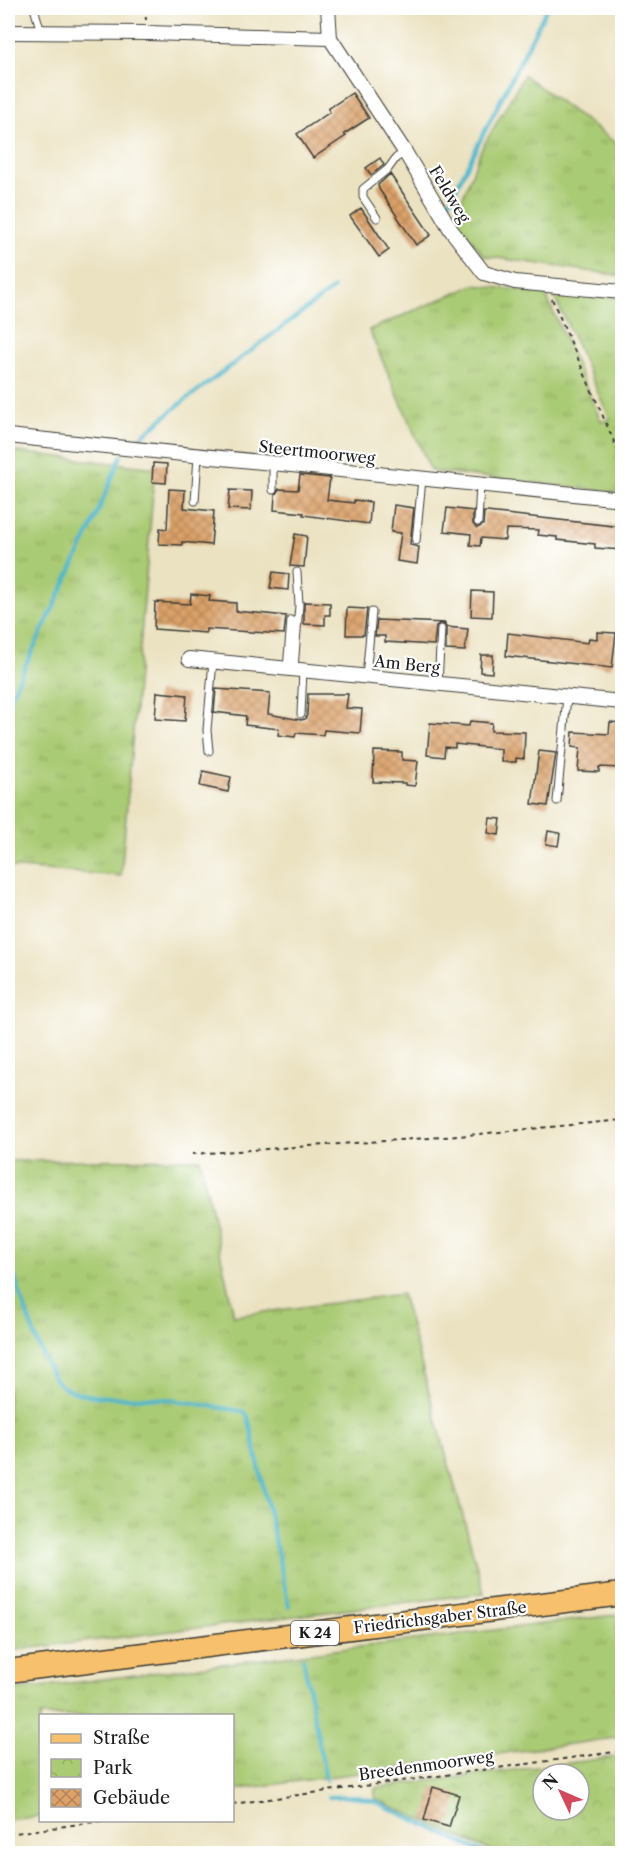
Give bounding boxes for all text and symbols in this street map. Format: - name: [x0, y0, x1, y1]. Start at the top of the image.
- street label: Feldweg: [425, 162, 475, 227]
- street label: Steertmoorweg: [258, 436, 377, 468]
- street label: Am Berg: [372, 650, 442, 677]
- street label: Friedrichsgaber Straße: [352, 1596, 528, 1638]
- road number: K 24: [291, 1621, 339, 1645]
- legend: [39, 1714, 234, 1822]
- text: Straße: [93, 1727, 150, 1749]
- street label: Breedenmoorweg: [357, 1746, 495, 1784]
- text: Park: [93, 1757, 134, 1779]
- north arrow: [531, 1762, 591, 1822]
- text: N: [538, 1770, 562, 1794]
- text: Gebäude: [93, 1787, 170, 1809]

